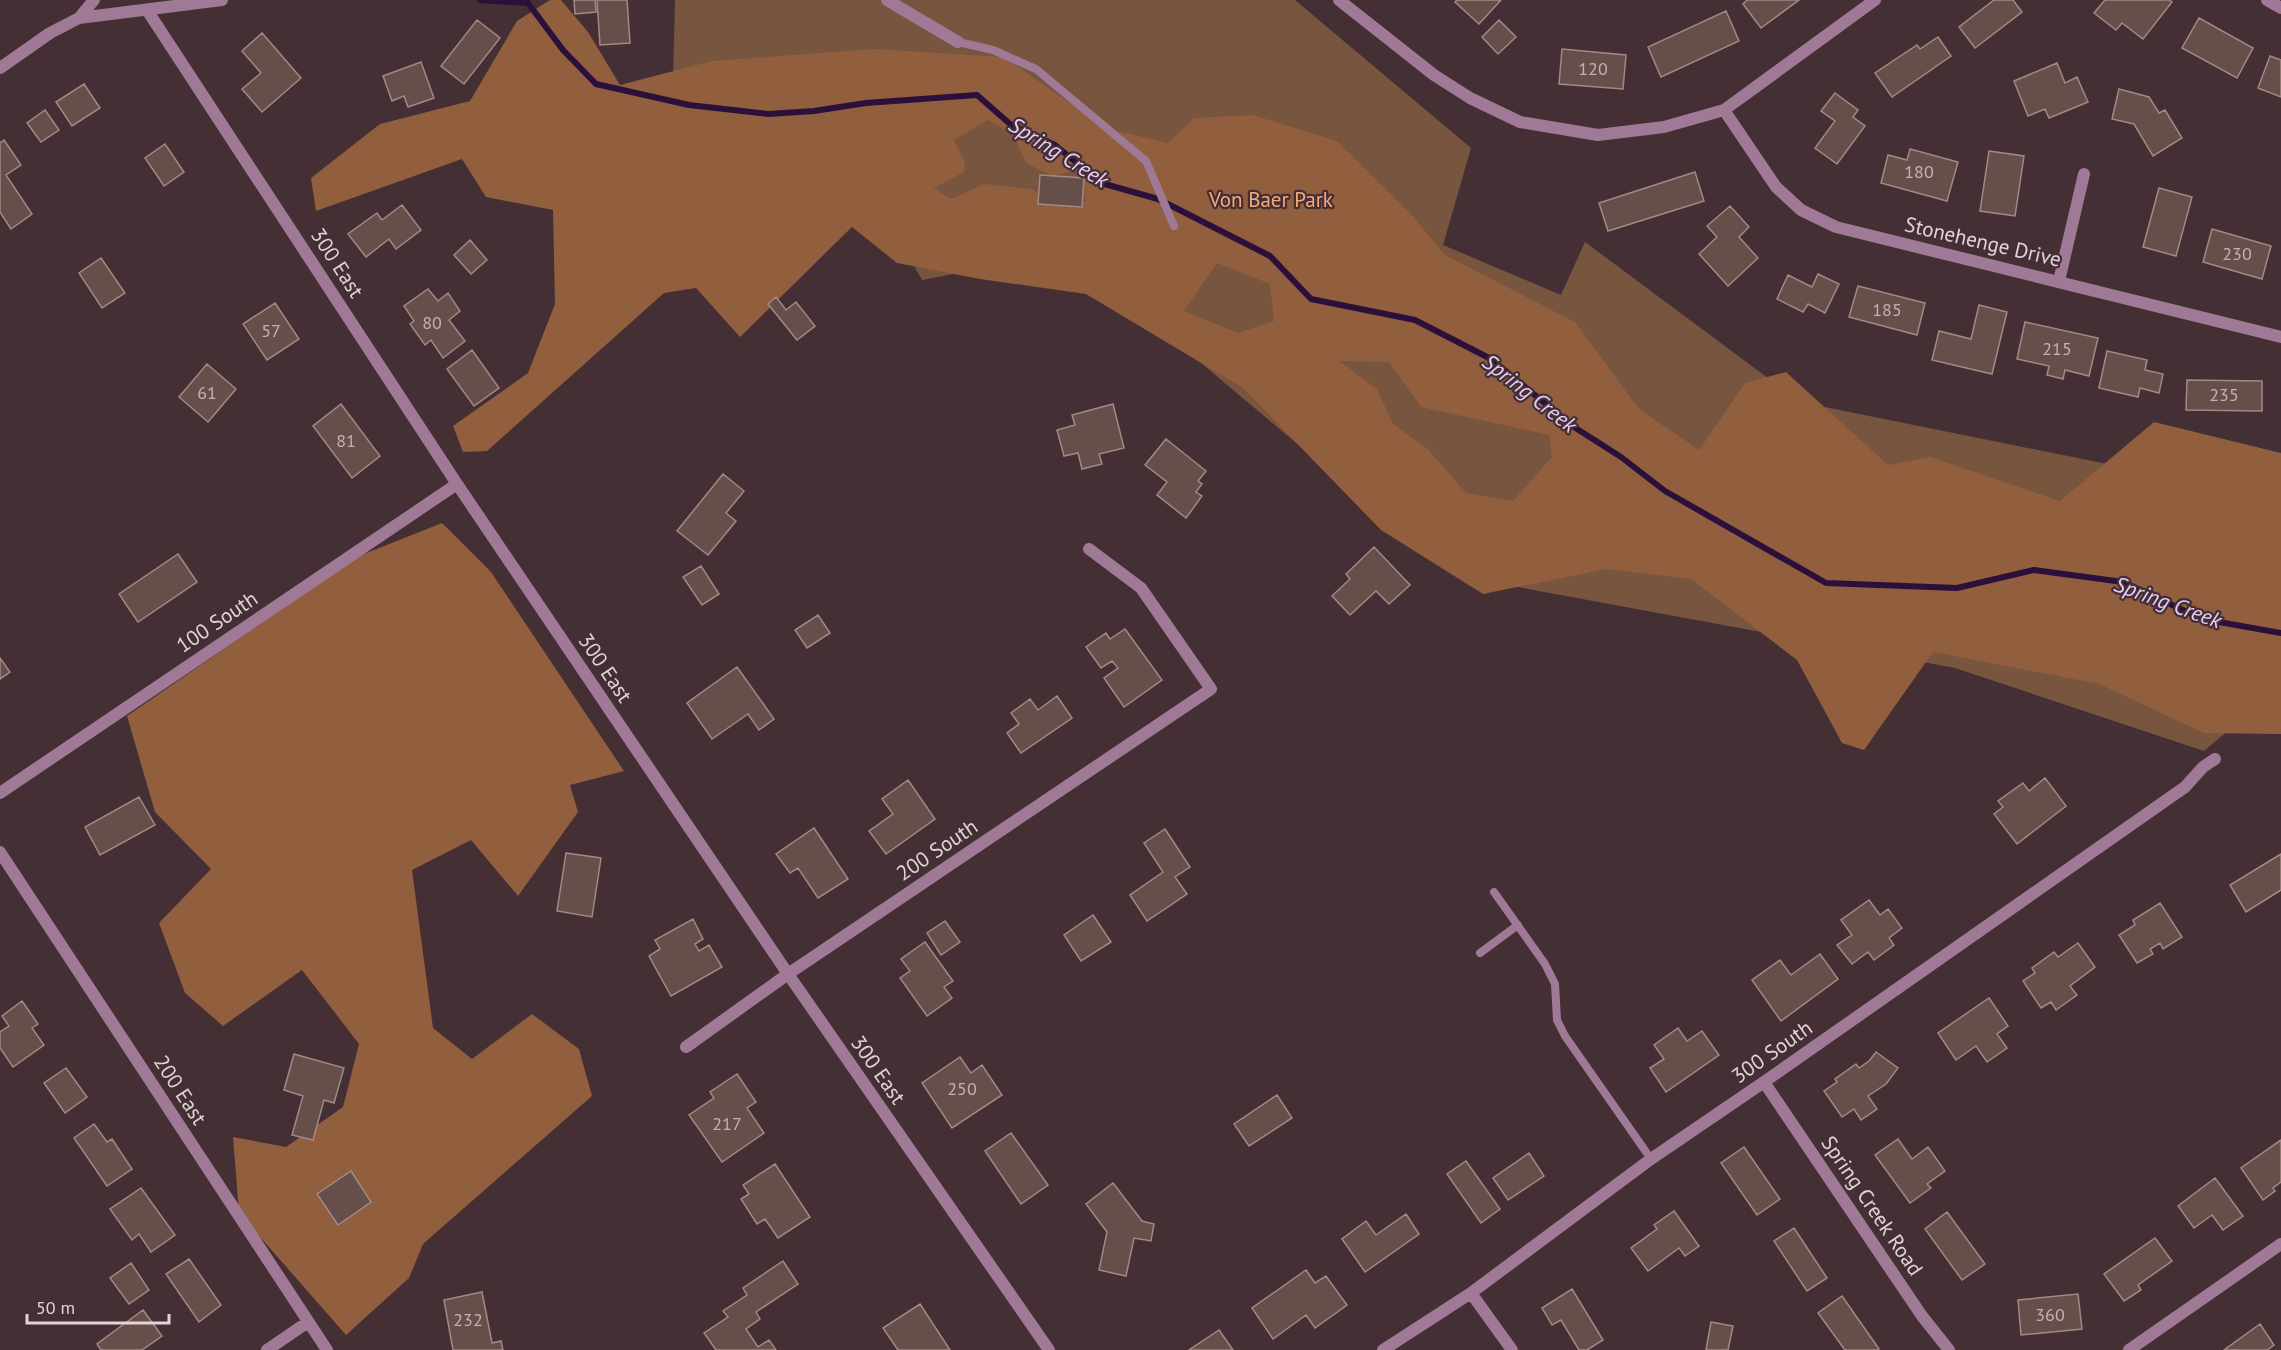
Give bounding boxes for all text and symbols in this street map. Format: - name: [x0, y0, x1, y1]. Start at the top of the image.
- house number: 120: [1578, 57, 1608, 80]
- water label: Spring Creek: [1004, 110, 1115, 194]
- house number: 180: [1904, 160, 1934, 183]
- park label: Von Baer Park: [1208, 186, 1333, 213]
- street label: Stonehenge Drive: [1902, 210, 2064, 273]
- street label: 300 East: [305, 223, 370, 303]
- house number: 230: [2222, 242, 2252, 265]
- house number: 185: [1872, 298, 1902, 321]
- house number: 80: [422, 311, 442, 334]
- house number: 57: [261, 319, 281, 342]
- house number: 215: [2042, 337, 2072, 360]
- water label: Spring Creek: [1477, 347, 1584, 439]
- house number: 61: [197, 381, 217, 404]
- house number: 235: [2209, 383, 2239, 406]
- house number: 81: [336, 429, 356, 452]
- water label: Spring Creek: [2110, 570, 2227, 635]
- street label: 100 South: [171, 585, 263, 659]
- street label: 300 East: [573, 628, 638, 707]
- street label: 200 South: [891, 813, 983, 887]
- street label: 300 South: [1726, 1014, 1817, 1089]
- street label: 300 East: [845, 1030, 912, 1109]
- street label: 200 East: [148, 1050, 213, 1130]
- house number: 250: [947, 1077, 977, 1100]
- house number: 217: [712, 1112, 742, 1135]
- street label: Spring Creek Road: [1816, 1131, 1929, 1281]
- scale bar: [27, 1287, 170, 1325]
- text: 50 m: [36, 1296, 75, 1319]
- house number: 360: [2035, 1303, 2065, 1326]
- house number: 232: [453, 1308, 483, 1331]

